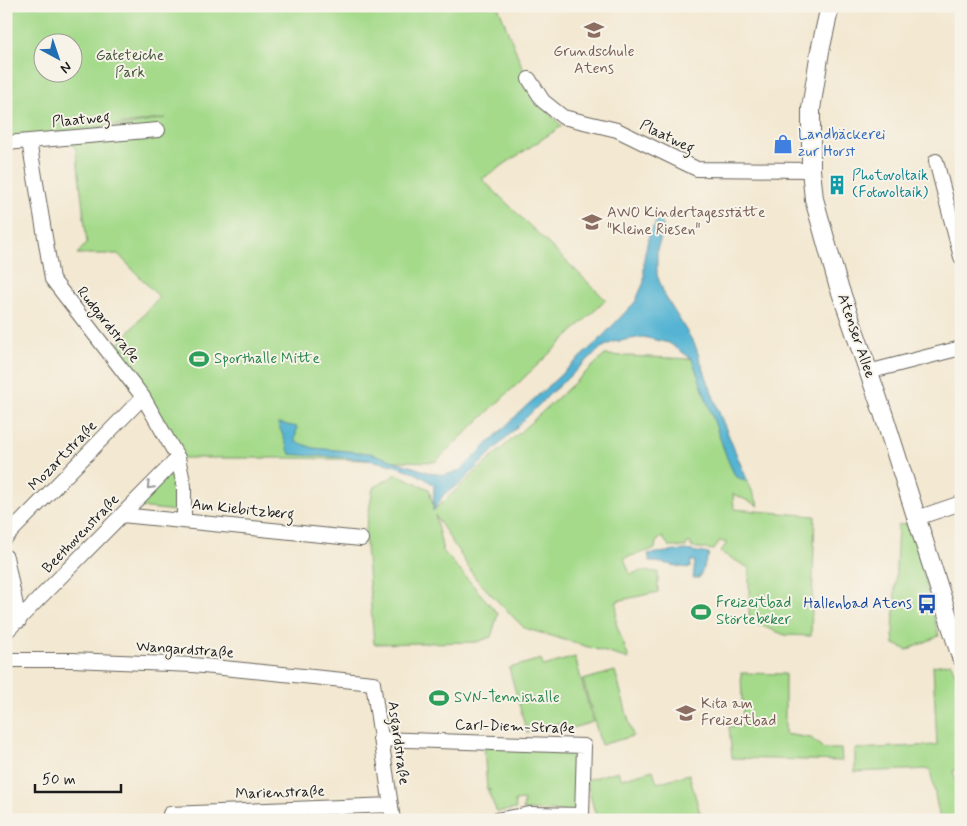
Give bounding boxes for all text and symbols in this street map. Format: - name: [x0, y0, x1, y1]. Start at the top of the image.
- school or university icon: Grundschule Atens: [583, 19, 605, 41]
- north arrow: [32, 32, 82, 82]
- place label: Grundschule Atens: [553, 42, 635, 79]
- park label: Gateteiche Park: [96, 46, 164, 83]
- text: N: [56, 57, 75, 77]
- street label: Plaatweg: [51, 107, 111, 134]
- street label: Plaatweg: [636, 115, 698, 160]
- place label: Landbäckerei zur Horst: [798, 125, 885, 162]
- shop icon: Landbäckerei zur Horst: [772, 133, 794, 155]
- place label: Photovoltaik (Fotovoltaik): [852, 166, 929, 203]
- building icon: Photovoltaik (Fotovoltaik): [826, 174, 848, 196]
- place label: AWO Kindertagesstätte "Kleine Riesen": [607, 203, 765, 240]
- school or university icon: AWO Kindertagesstätte "Kleine Riesen": [581, 211, 603, 233]
- street label: Rudgardstraße: [71, 283, 144, 368]
- street label: Atenser Allee: [832, 291, 880, 381]
- sports icon: Sporthalle Mitte: [188, 348, 210, 370]
- place label: Sporthalle Mitte: [214, 349, 320, 369]
- street label: Mozartstraße: [24, 416, 102, 496]
- one-way arrow: [147, 480, 156, 489]
- street label: Beethovenstraße: [38, 490, 124, 578]
- street label: Am Kiebitzberg: [191, 495, 295, 526]
- place label: Freizeitbad Störtebeker: [716, 593, 792, 630]
- bus stop icon: Hallenbad Atens: [916, 593, 938, 615]
- place label: Hallenbad Atens: [804, 594, 912, 614]
- sports icon: Freizeitbad Störtebeker: [690, 601, 712, 623]
- street label: Wangardstraße: [135, 637, 235, 664]
- sports icon: SVN-Tennishalle: [428, 687, 450, 709]
- place label: SVN-Tennishalle: [454, 688, 560, 708]
- place label: Kita am Freizeitbad: [701, 694, 776, 731]
- street label: Asgardstraße: [381, 700, 414, 786]
- school or university icon: Kita am Freizeitbad: [675, 702, 697, 724]
- street label: Carl-Diem-Straße: [455, 715, 575, 739]
- scale bar: [35, 761, 121, 793]
- text: 50 m: [42, 770, 76, 790]
- street label: Marienstraße: [235, 781, 325, 805]

